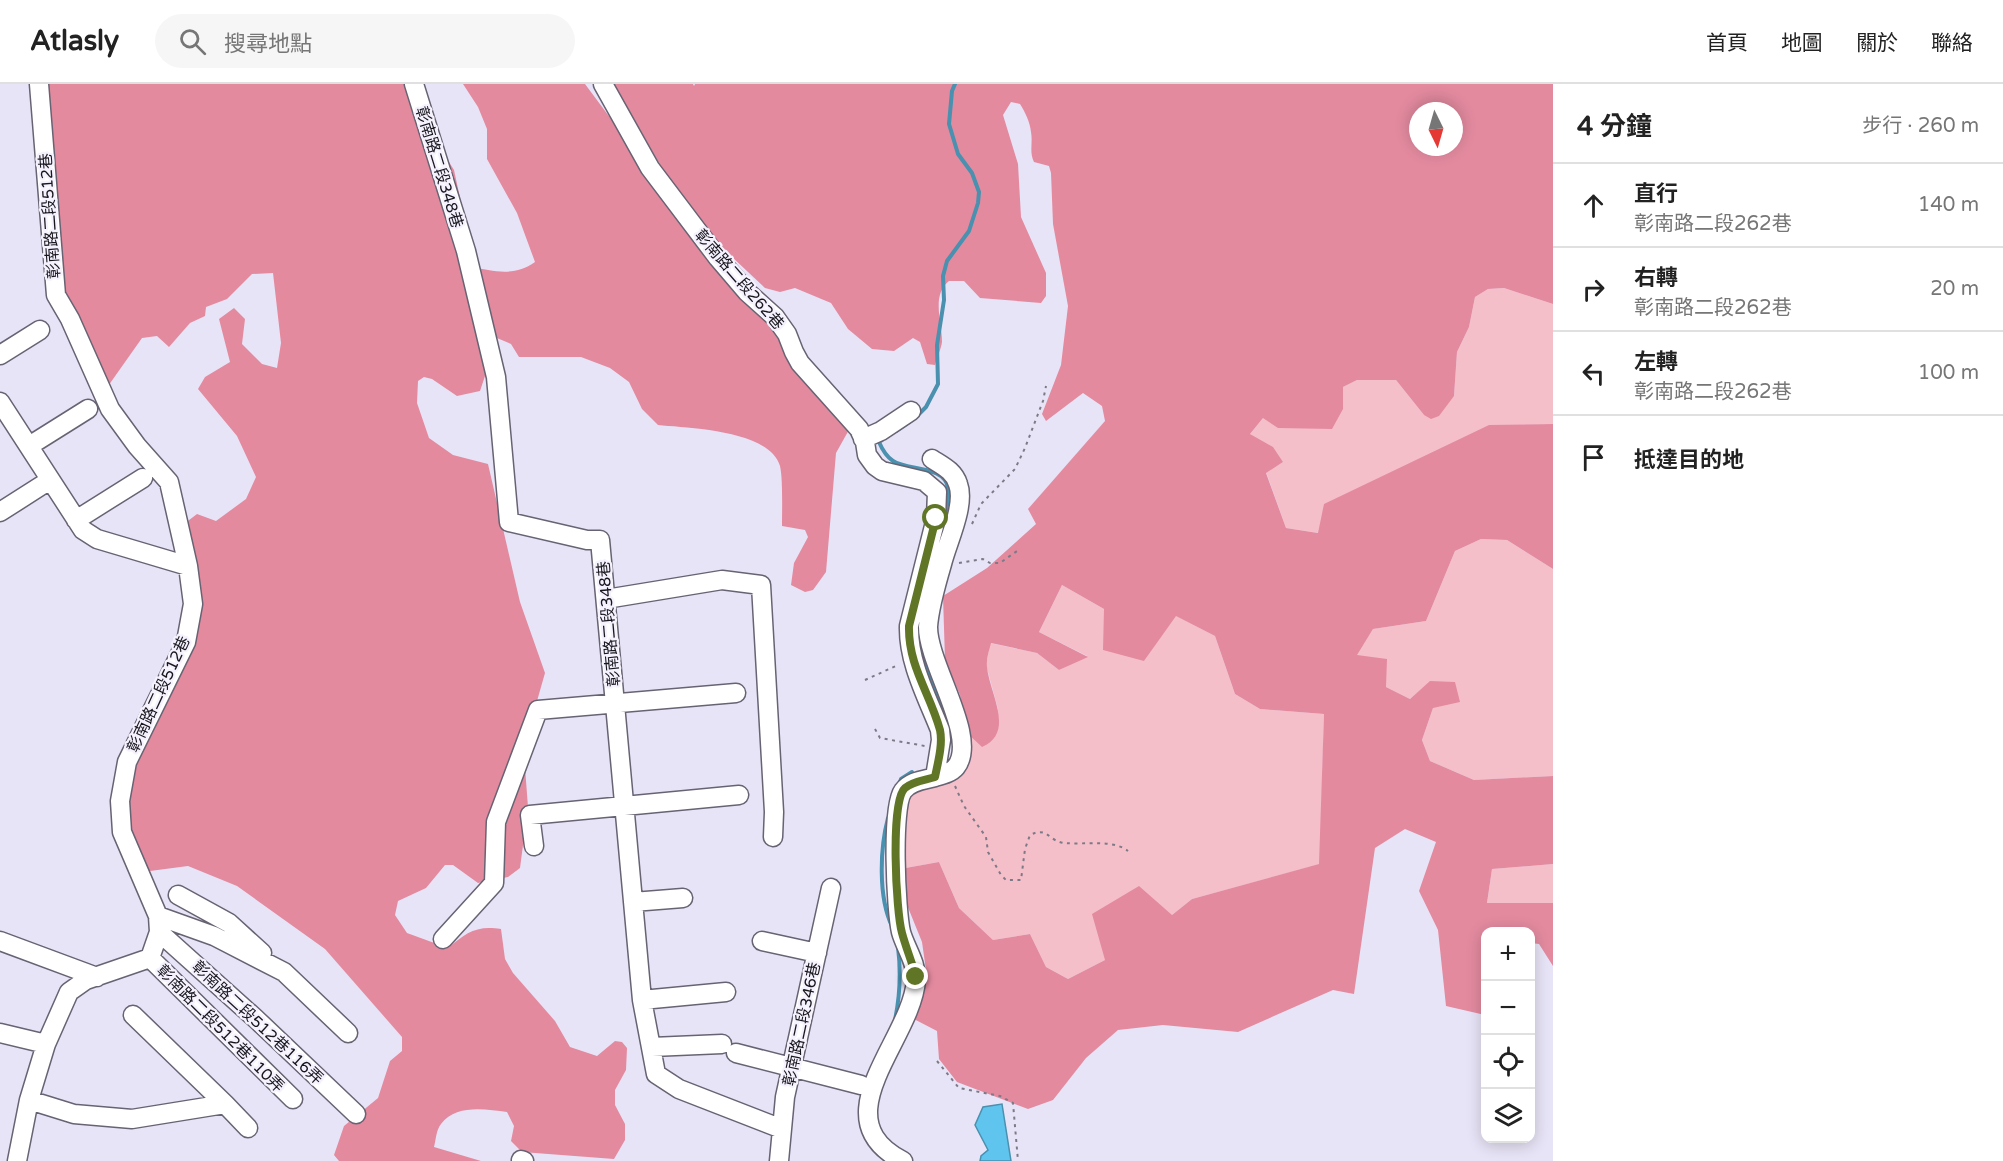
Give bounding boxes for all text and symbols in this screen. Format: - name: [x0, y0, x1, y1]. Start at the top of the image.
- search box: [155, 14, 575, 68]
- text: Atlasly: [30, 24, 119, 58]
- icon: search: [176, 25, 209, 58]
- text: 搜尋地點: [224, 31, 312, 57]
- text: 首頁: [1706, 31, 1748, 56]
- text: 地圖: [1781, 31, 1823, 56]
- text: 關於: [1856, 31, 1898, 56]
- text: 聯絡: [1931, 31, 1973, 56]
- north arrow: [1409, 102, 1463, 156]
- street label: 彰南路二段348巷: [411, 104, 467, 231]
- text: 4 分鐘: [1577, 111, 1652, 142]
- text: 步行 · 260 m: [1862, 114, 1979, 138]
- street label: 彰南路二段512巷: [36, 152, 64, 280]
- text: 直行: [1634, 181, 1678, 207]
- icon: ahead: [1577, 189, 1610, 222]
- text: 140 m: [1918, 193, 1979, 217]
- text: 彰南路二段262巷: [1634, 212, 1792, 236]
- street label: 彰南路二段262巷: [690, 225, 788, 334]
- text: 右轉: [1634, 265, 1678, 291]
- icon: right: [1577, 273, 1610, 306]
- text: 20 m: [1930, 277, 1979, 301]
- text: 彰南路二段262巷: [1634, 296, 1792, 320]
- text: 左轉: [1634, 349, 1678, 375]
- icon: left: [1577, 357, 1610, 390]
- text: 100 m: [1918, 361, 1979, 385]
- text: 彰南路二段262巷: [1634, 380, 1792, 404]
- icon: arrive: [1577, 441, 1610, 474]
- text: 抵達目的地: [1634, 447, 1744, 473]
- route start: [922, 504, 948, 530]
- street label: 彰南路二段348巷: [594, 560, 624, 688]
- street label: 彰南路二段512巷: [123, 633, 195, 756]
- map controls: [1481, 927, 1535, 1143]
- button: +: [1481, 927, 1535, 981]
- street label: 彰南路二段512巷116弄: [187, 957, 327, 1089]
- street label: 彰南路二段346巷: [779, 960, 825, 1088]
- street label: 彰南路二段512巷110弄: [152, 961, 288, 1097]
- route end: [902, 963, 928, 989]
- button: −: [1481, 981, 1535, 1035]
- button: locate: [1481, 1035, 1535, 1089]
- button: layers: [1481, 1089, 1535, 1143]

